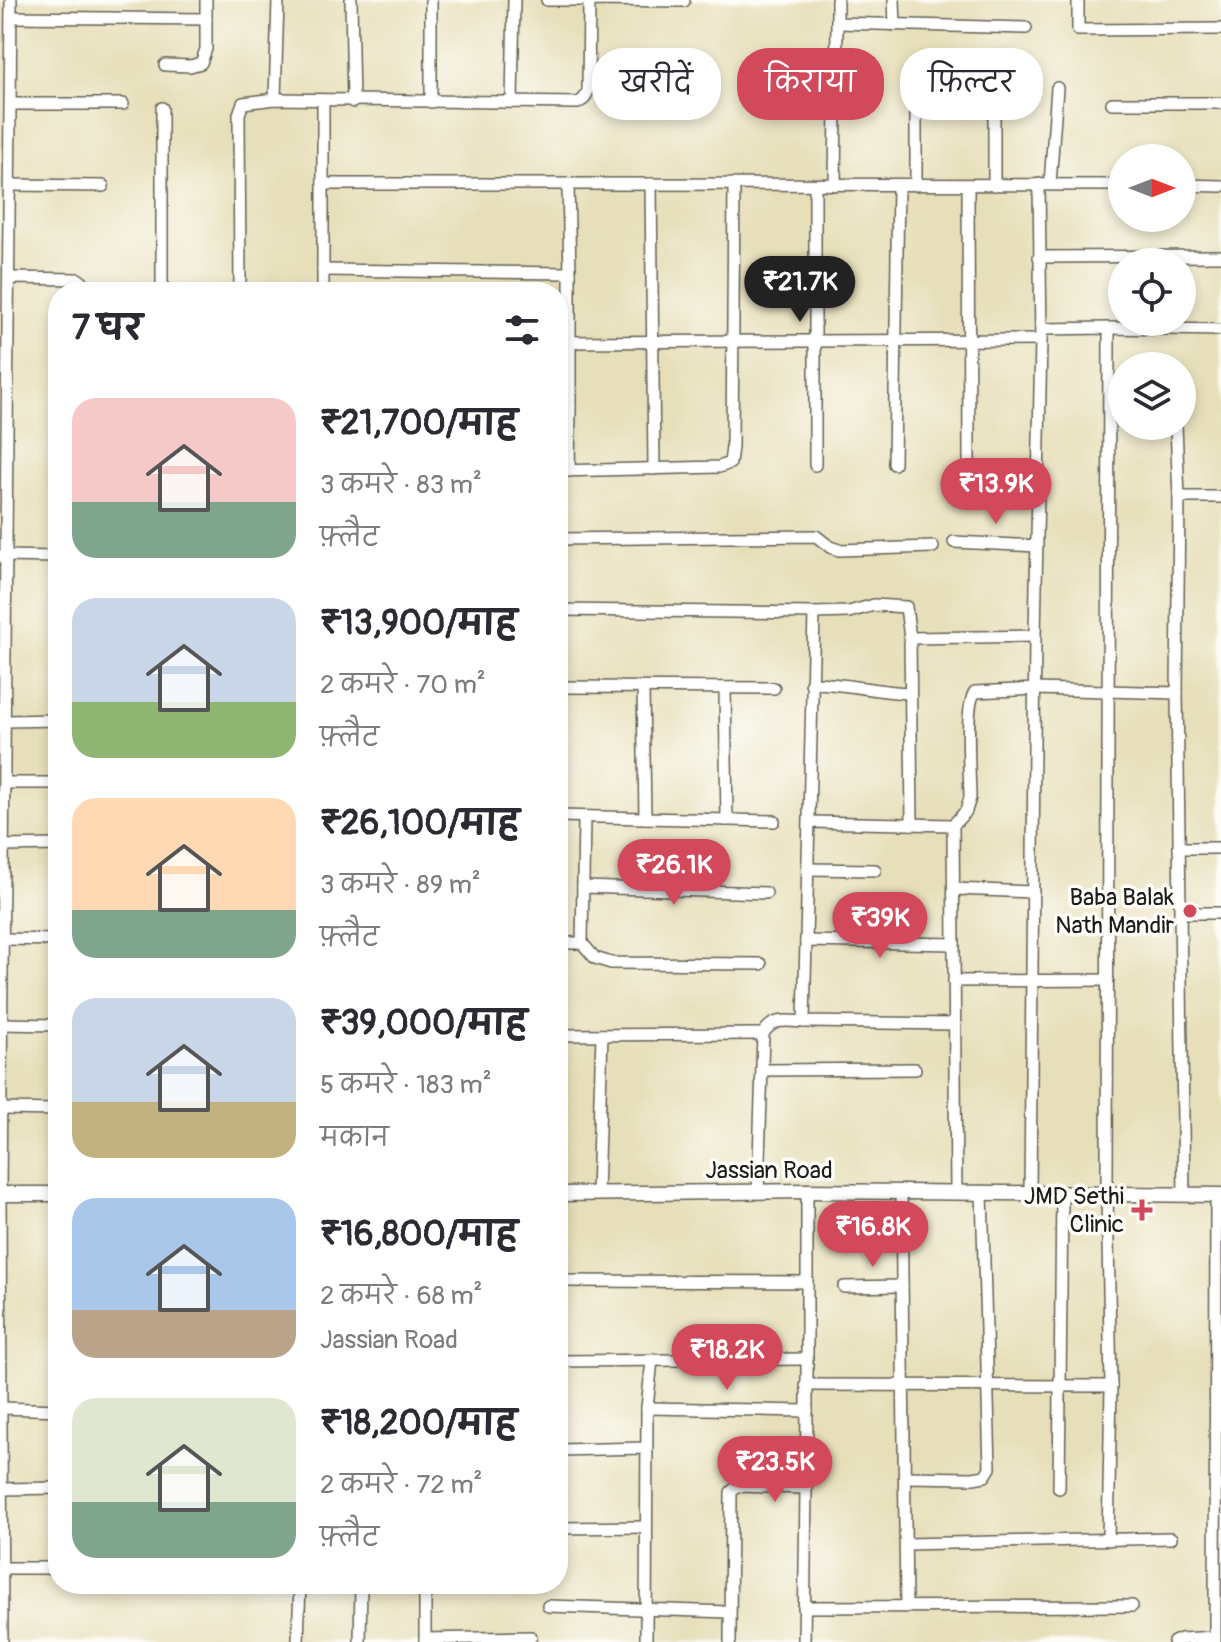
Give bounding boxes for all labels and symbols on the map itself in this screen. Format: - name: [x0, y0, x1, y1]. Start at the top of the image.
- north arrow: [1108, 144, 1196, 232]
- pin: ₹21.7K: [735, 256, 865, 324]
- pin: ₹13.9K: [931, 458, 1061, 526]
- pin: ₹26.1K: [609, 839, 739, 907]
- place label: Baba Balak Nath Mandir: [1055, 883, 1174, 940]
- pin: ₹39K: [833, 892, 927, 960]
- marker: Baba Balak Nath Mandir: [1181, 902, 1199, 920]
- street label: Jassian Road: [705, 1156, 833, 1185]
- place label: JMD Sethi Clinic: [1024, 1182, 1124, 1239]
- marker: JMD Sethi Clinic: [1131, 1199, 1153, 1221]
- pin: ₹16.8K: [808, 1201, 938, 1269]
- pin: ₹18.2K: [662, 1324, 792, 1392]
- pin: ₹23.5K: [710, 1436, 840, 1504]

